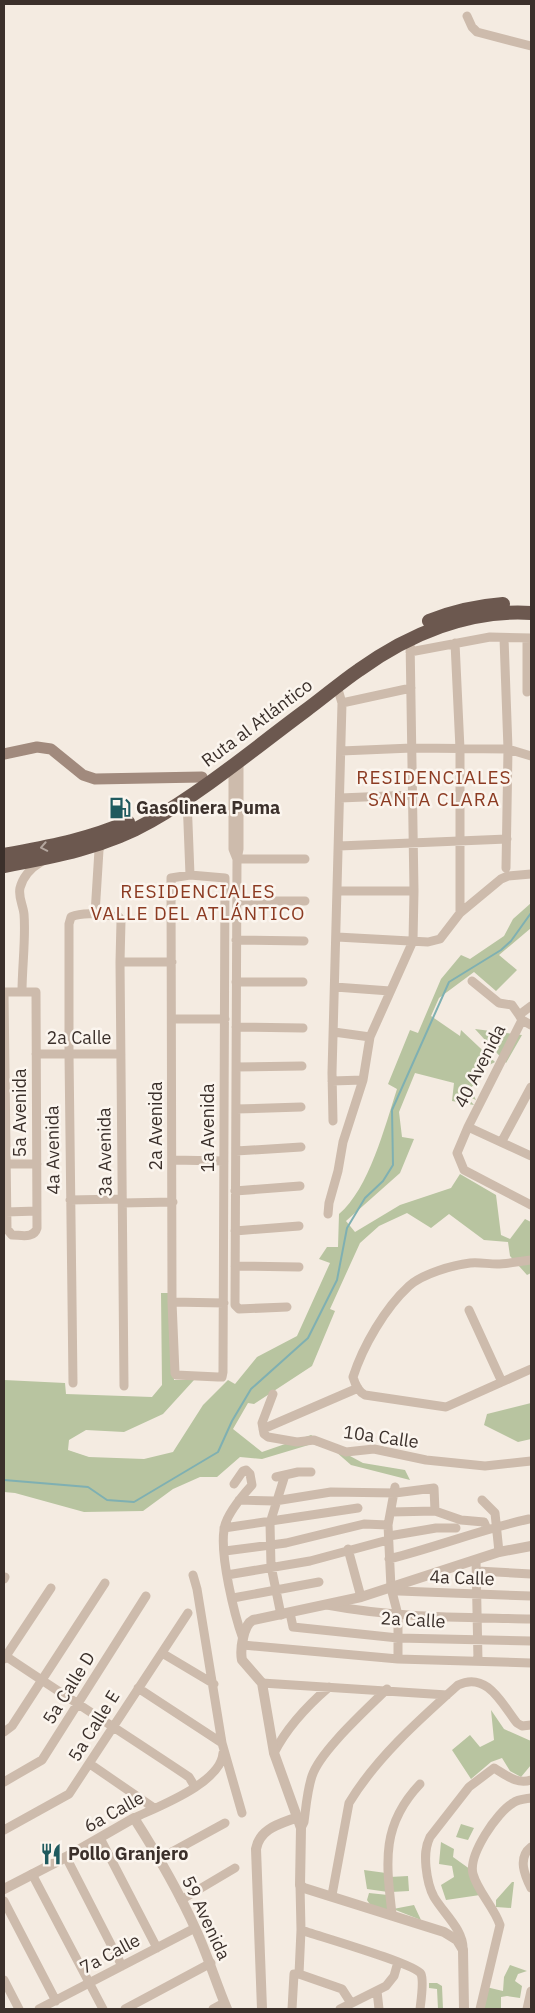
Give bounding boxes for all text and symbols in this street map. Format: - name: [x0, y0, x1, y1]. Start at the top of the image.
- street label: Ruta al Atlántico: [197, 673, 317, 772]
- district label: RESIDENCIALES SANTA CLARA: [356, 765, 512, 811]
- fuel station icon: Gasolinera Puma: [107, 795, 133, 821]
- place label: Gasolinera Puma: [136, 796, 280, 819]
- one-way arrow: [39, 842, 48, 852]
- district label: RESIDENCIALES VALLE DEL ATLÁNTICO: [90, 879, 306, 925]
- street label: 40 Avenida: [449, 1020, 510, 1111]
- street label: 2a Calle: [46, 1026, 112, 1049]
- street label: 5a Avenida: [8, 1068, 31, 1158]
- street label: 2a Avenida: [144, 1081, 167, 1171]
- street label: 1a Avenida: [196, 1083, 219, 1173]
- street label: 4a Avenida: [40, 1105, 65, 1195]
- street label: 3a Avenida: [92, 1107, 117, 1197]
- street label: 10a Calle: [342, 1420, 420, 1453]
- street label: 4a Calle: [429, 1565, 495, 1590]
- street label: 2a Calle: [380, 1606, 446, 1633]
- street label: 5a Calle D: [37, 1647, 100, 1728]
- street label: 5a Calle E: [63, 1686, 124, 1766]
- street label: 6a Calle: [80, 1786, 148, 1837]
- restaurant icon: Pollo Granjero: [38, 1841, 64, 1867]
- place label: Pollo Granjero: [68, 1842, 188, 1865]
- street label: 59 Avenida: [177, 1872, 236, 1964]
- street label: 7a Calle: [76, 1928, 144, 1979]

